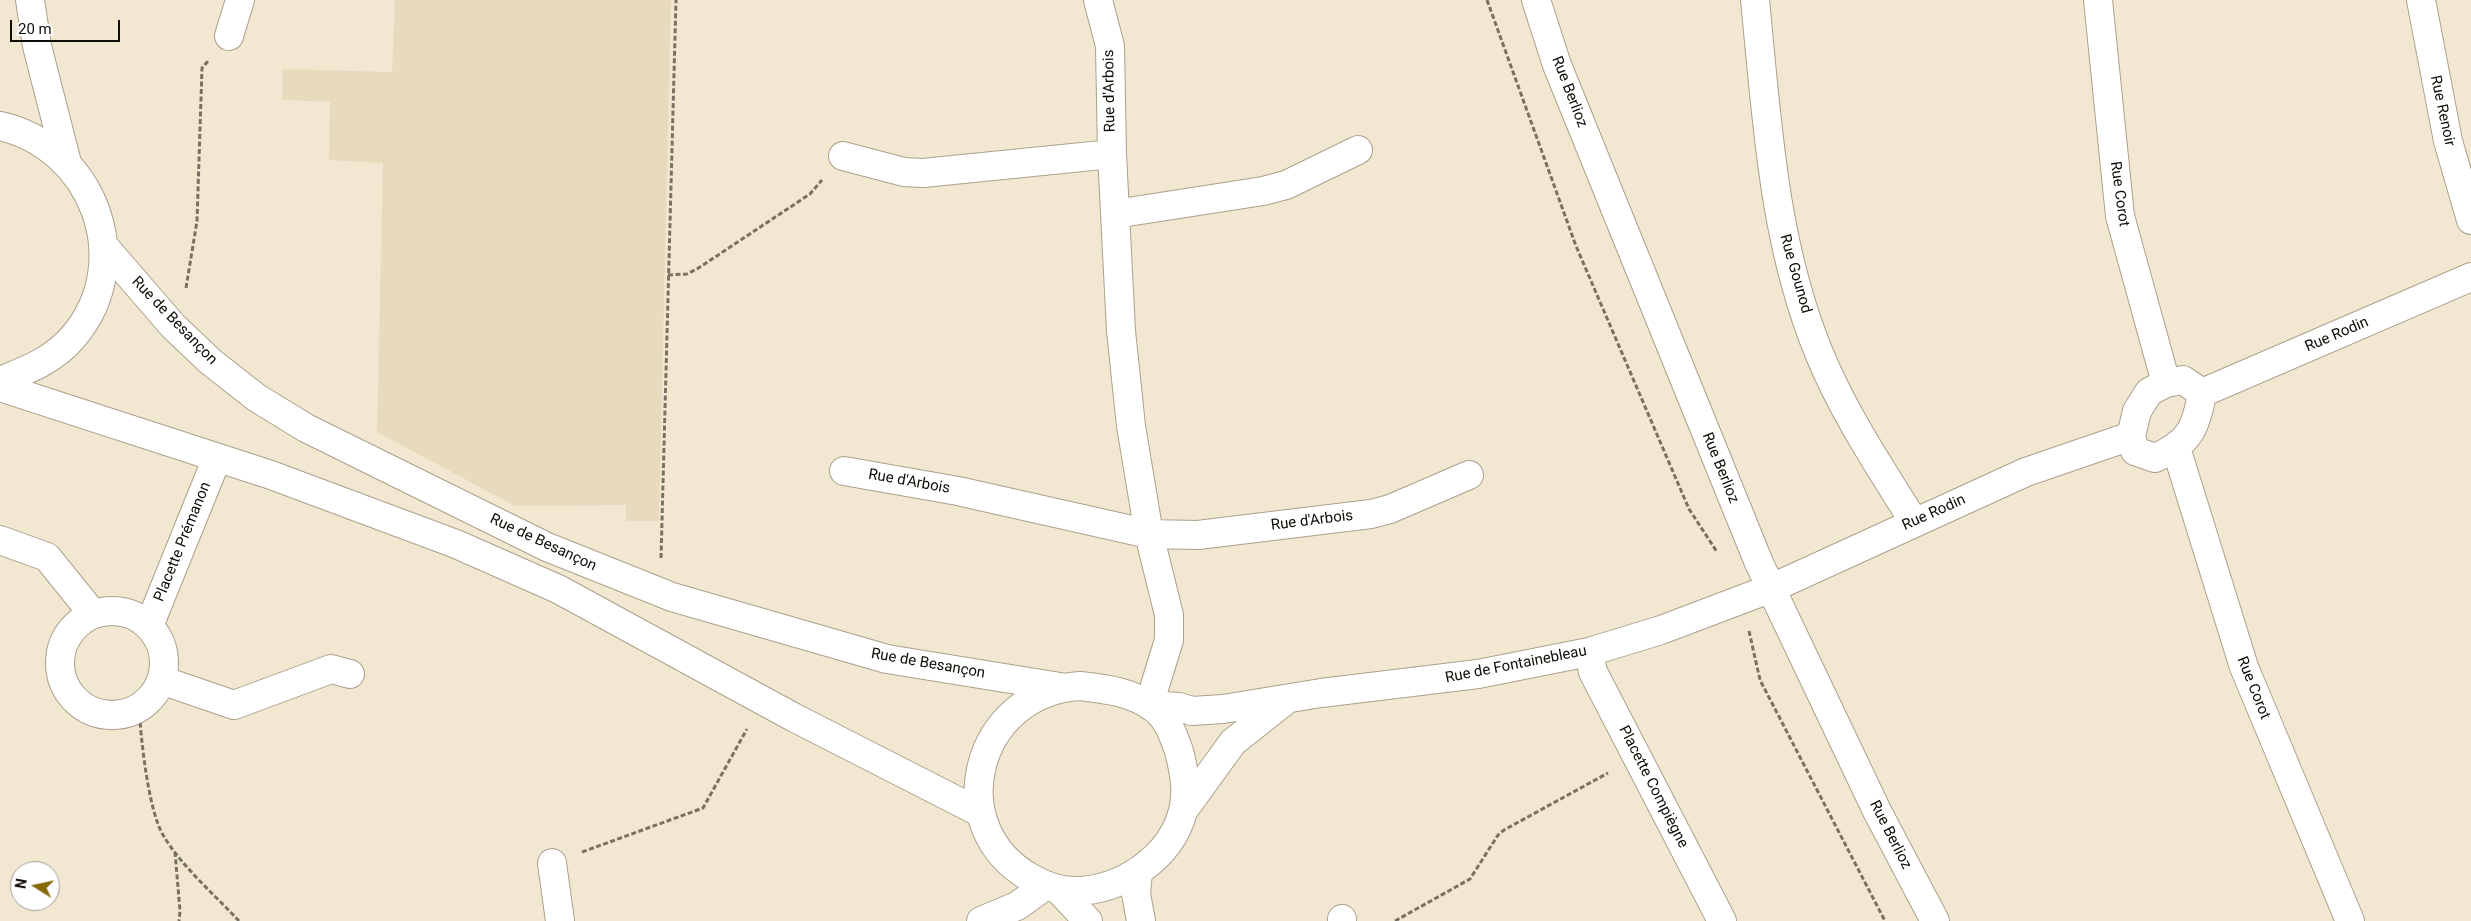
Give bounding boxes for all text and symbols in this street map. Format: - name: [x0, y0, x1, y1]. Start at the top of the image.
- scale bar: [12, 10, 122, 42]
- text: 20 m: [18, 20, 52, 38]
- street label: Rue d'Arbois: [1100, 50, 1120, 132]
- street label: Rue Berlioz: [1547, 54, 1591, 130]
- street label: Rue Renoir: [2426, 74, 2458, 148]
- street label: Rue Corot: [2106, 160, 2132, 228]
- street label: Rue Gounod: [1775, 232, 1815, 316]
- street label: Rue de Besançon: [127, 273, 221, 369]
- street label: Rue Rodin: [2302, 314, 2372, 356]
- street label: Rue Berlioz: [1698, 430, 1742, 506]
- street label: Rue d'Arbois: [867, 466, 951, 498]
- street label: Placette Prémanon: [151, 480, 215, 604]
- street label: Rue Rodin: [1900, 491, 1968, 535]
- street label: Rue d'Arbois: [1270, 507, 1354, 535]
- street label: Rue de Besançon: [487, 510, 599, 576]
- street label: Rue de Fontainebleau: [1444, 642, 1588, 688]
- street label: Rue de Besançon: [870, 645, 986, 683]
- street label: Rue Corot: [2232, 654, 2274, 722]
- street label: Placette Compiègne: [1614, 723, 1692, 851]
- street label: Rue Berlioz: [1865, 798, 1915, 872]
- north arrow: [10, 861, 60, 911]
- text: N: [12, 877, 30, 890]

